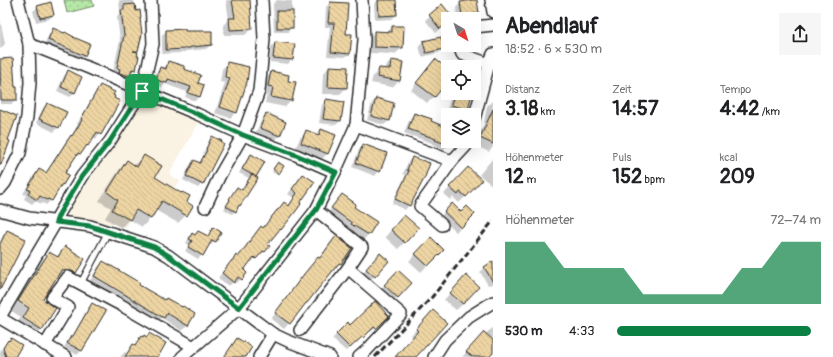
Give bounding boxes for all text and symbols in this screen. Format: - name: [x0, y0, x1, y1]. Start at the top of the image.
- north arrow: [441, 12, 481, 52]
- map controls: [441, 12, 481, 148]
- text: Abendlauf: [505, 12, 599, 40]
- button: share: [779, 13, 821, 55]
- text: 18:52 · 6 × 530 m: [505, 41, 602, 57]
- button: locate: [441, 60, 481, 100]
- pin: [125, 74, 159, 108]
- icon: arrive: [131, 80, 153, 102]
- text: Distanz: [505, 83, 540, 96]
- text: Zeit: [612, 83, 632, 96]
- text: Tempo: [720, 83, 751, 96]
- text: 3.18: [505, 96, 538, 121]
- text: 14:57: [612, 96, 659, 121]
- text: 4:42: [720, 96, 759, 121]
- text: km: [538, 105, 555, 118]
- text: /km: [759, 105, 780, 118]
- button: layers: [441, 108, 481, 148]
- text: Höhenmeter: [505, 151, 564, 164]
- text: Puls: [612, 151, 631, 164]
- text: kcal: [720, 151, 738, 164]
- text: 12: [505, 164, 524, 189]
- text: 152: [612, 164, 642, 189]
- text: 209: [720, 164, 755, 189]
- text: m: [524, 173, 536, 186]
- text: bpm: [642, 173, 665, 186]
- text: Höhenmeter: [505, 212, 574, 228]
- text: 72–74 m: [770, 212, 821, 228]
- text: 530 m: [505, 323, 543, 339]
- text: 4:33: [569, 323, 595, 339]

